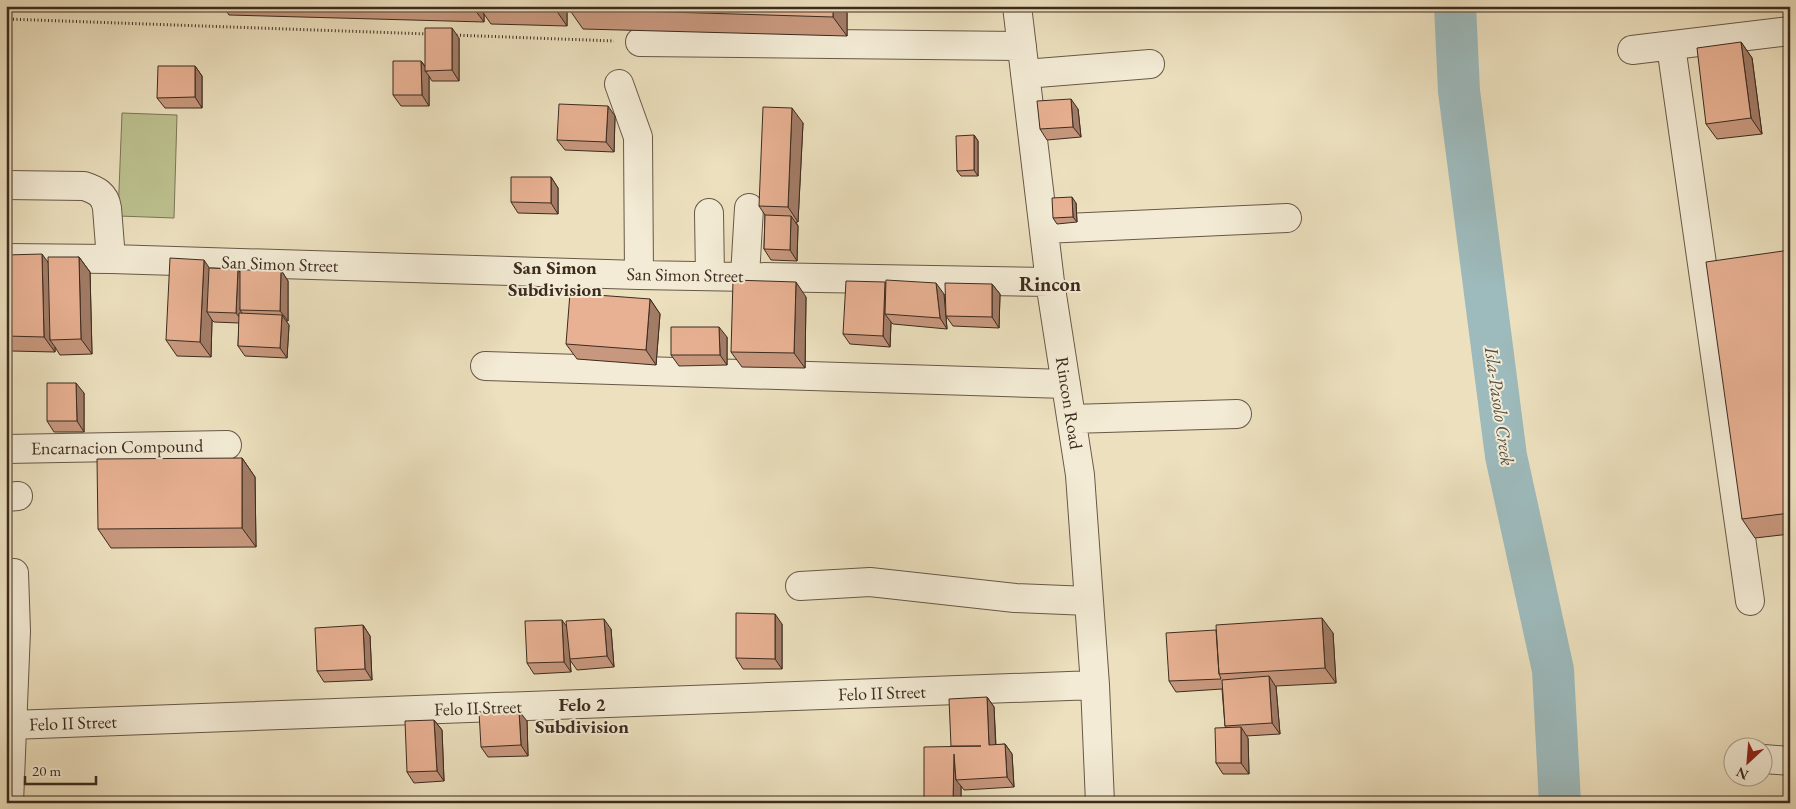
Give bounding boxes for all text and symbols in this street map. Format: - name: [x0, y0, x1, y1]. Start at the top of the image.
- street label: San Simon Street: [221, 250, 339, 277]
- district label: San Simon Subdivision: [508, 255, 602, 302]
- street label: San Simon Street: [626, 262, 744, 287]
- district label: Rincon: [1019, 271, 1081, 297]
- water label: Isla-Pasolo Creek: [1479, 344, 1520, 467]
- street label: Rincon Road: [1051, 355, 1088, 452]
- street label: Encarnacion Compound: [31, 433, 204, 460]
- street label: Felo II Street: [838, 679, 927, 706]
- district label: Felo 2 Subdivision: [535, 692, 629, 739]
- street label: Felo II Street: [434, 694, 523, 721]
- street label: Felo II Street: [29, 709, 118, 736]
- north arrow: [1724, 736, 1774, 786]
- scale bar: [25, 754, 96, 786]
- text: 20 m: [32, 761, 61, 780]
- text: N: [1733, 763, 1751, 784]

